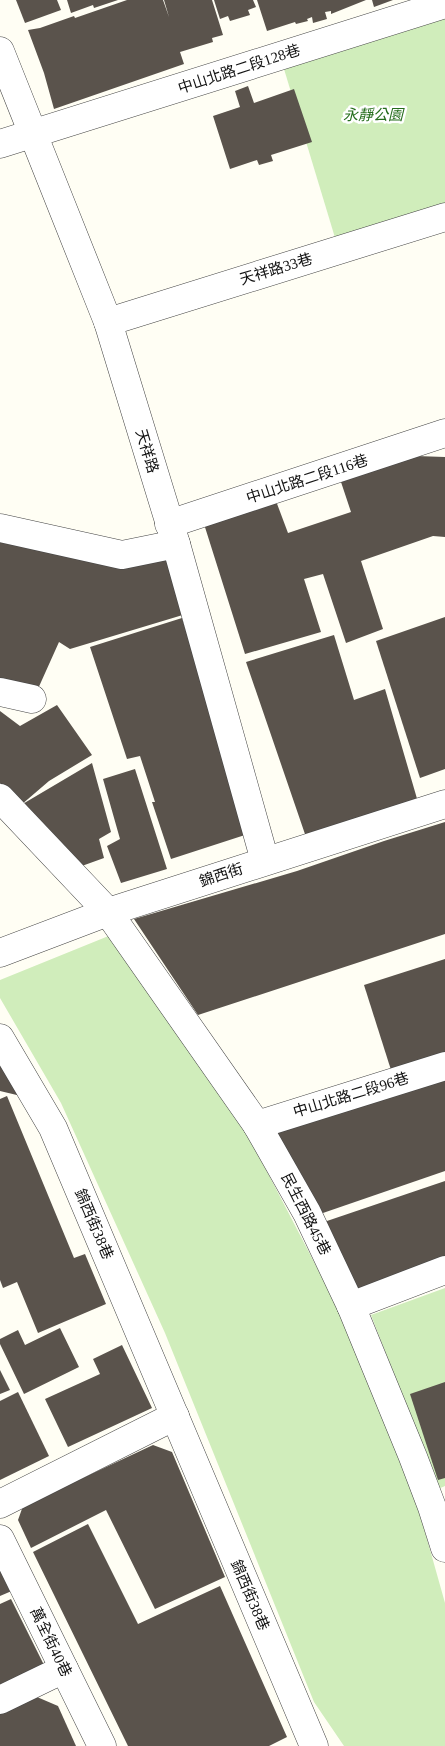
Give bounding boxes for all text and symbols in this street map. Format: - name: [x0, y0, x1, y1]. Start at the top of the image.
- street label: 中山北路二段128巷: [176, 41, 302, 96]
- park label: 永靜公園: [343, 107, 405, 123]
- street label: 天祥路33巷: [238, 250, 314, 288]
- street label: 天祥路: [133, 427, 161, 475]
- street label: 中山北路二段116巷: [244, 451, 370, 506]
- street label: 錦西街: [197, 860, 245, 890]
- street label: 中山北路二段96巷: [291, 1069, 411, 1120]
- street label: 民生西路45巷: [278, 1170, 334, 1258]
- street label: 錦西街38巷: [72, 1186, 116, 1262]
- street label: 錦西街38巷: [228, 1557, 272, 1633]
- street label: 萬全街40巷: [27, 1605, 75, 1679]

